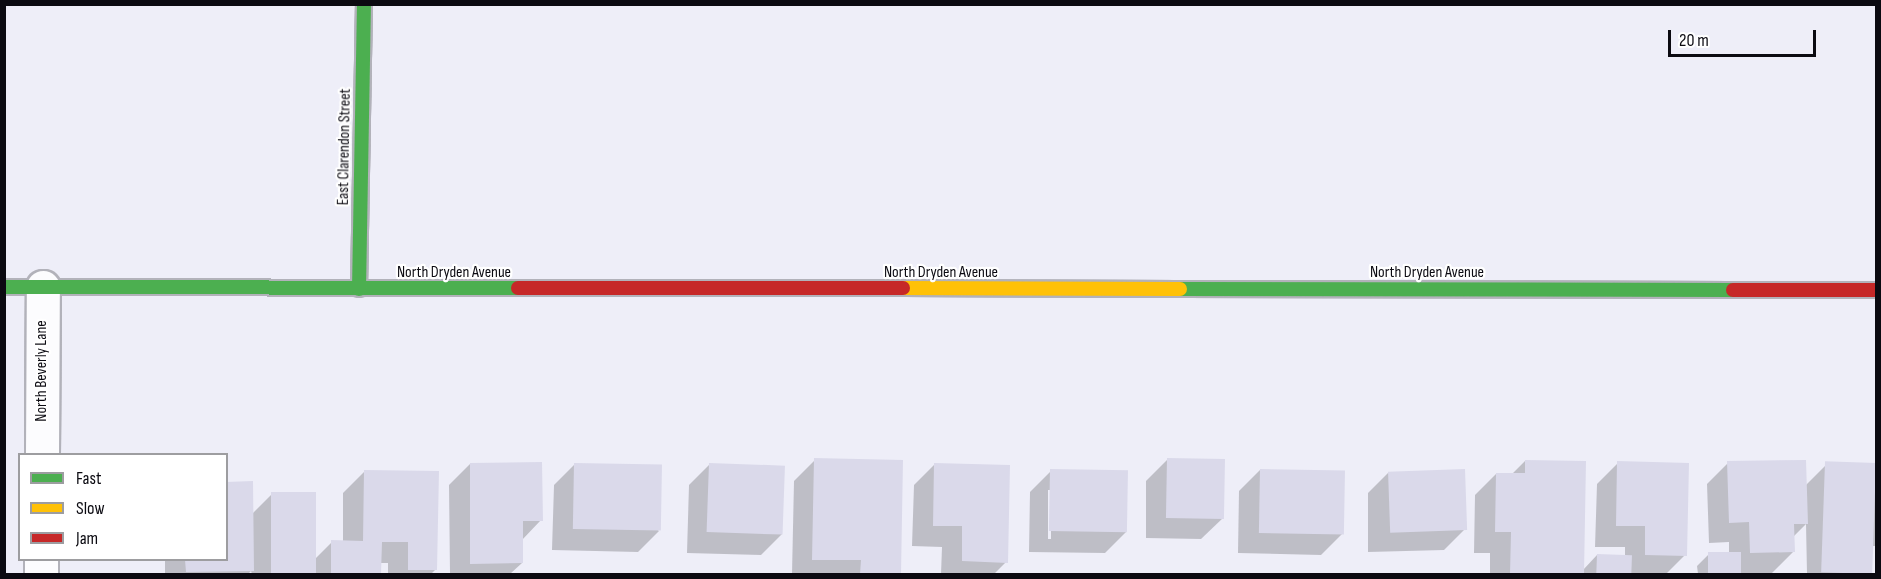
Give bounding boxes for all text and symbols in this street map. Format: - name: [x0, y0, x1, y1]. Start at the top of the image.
- scale bar: [1671, 18, 1820, 56]
- text: 20 m: [1679, 30, 1709, 51]
- street label: East Clarendon Street: [334, 89, 356, 205]
- street label: North Dryden Avenue: [397, 263, 511, 283]
- street label: North Dryden Avenue: [884, 263, 998, 283]
- street label: North Dryden Avenue: [1370, 263, 1484, 283]
- street label: North Beverly Lane: [32, 320, 52, 422]
- legend: [18, 453, 228, 561]
- text: Fast: [76, 468, 101, 489]
- text: Slow: [76, 498, 105, 519]
- text: Jam: [76, 528, 98, 549]

